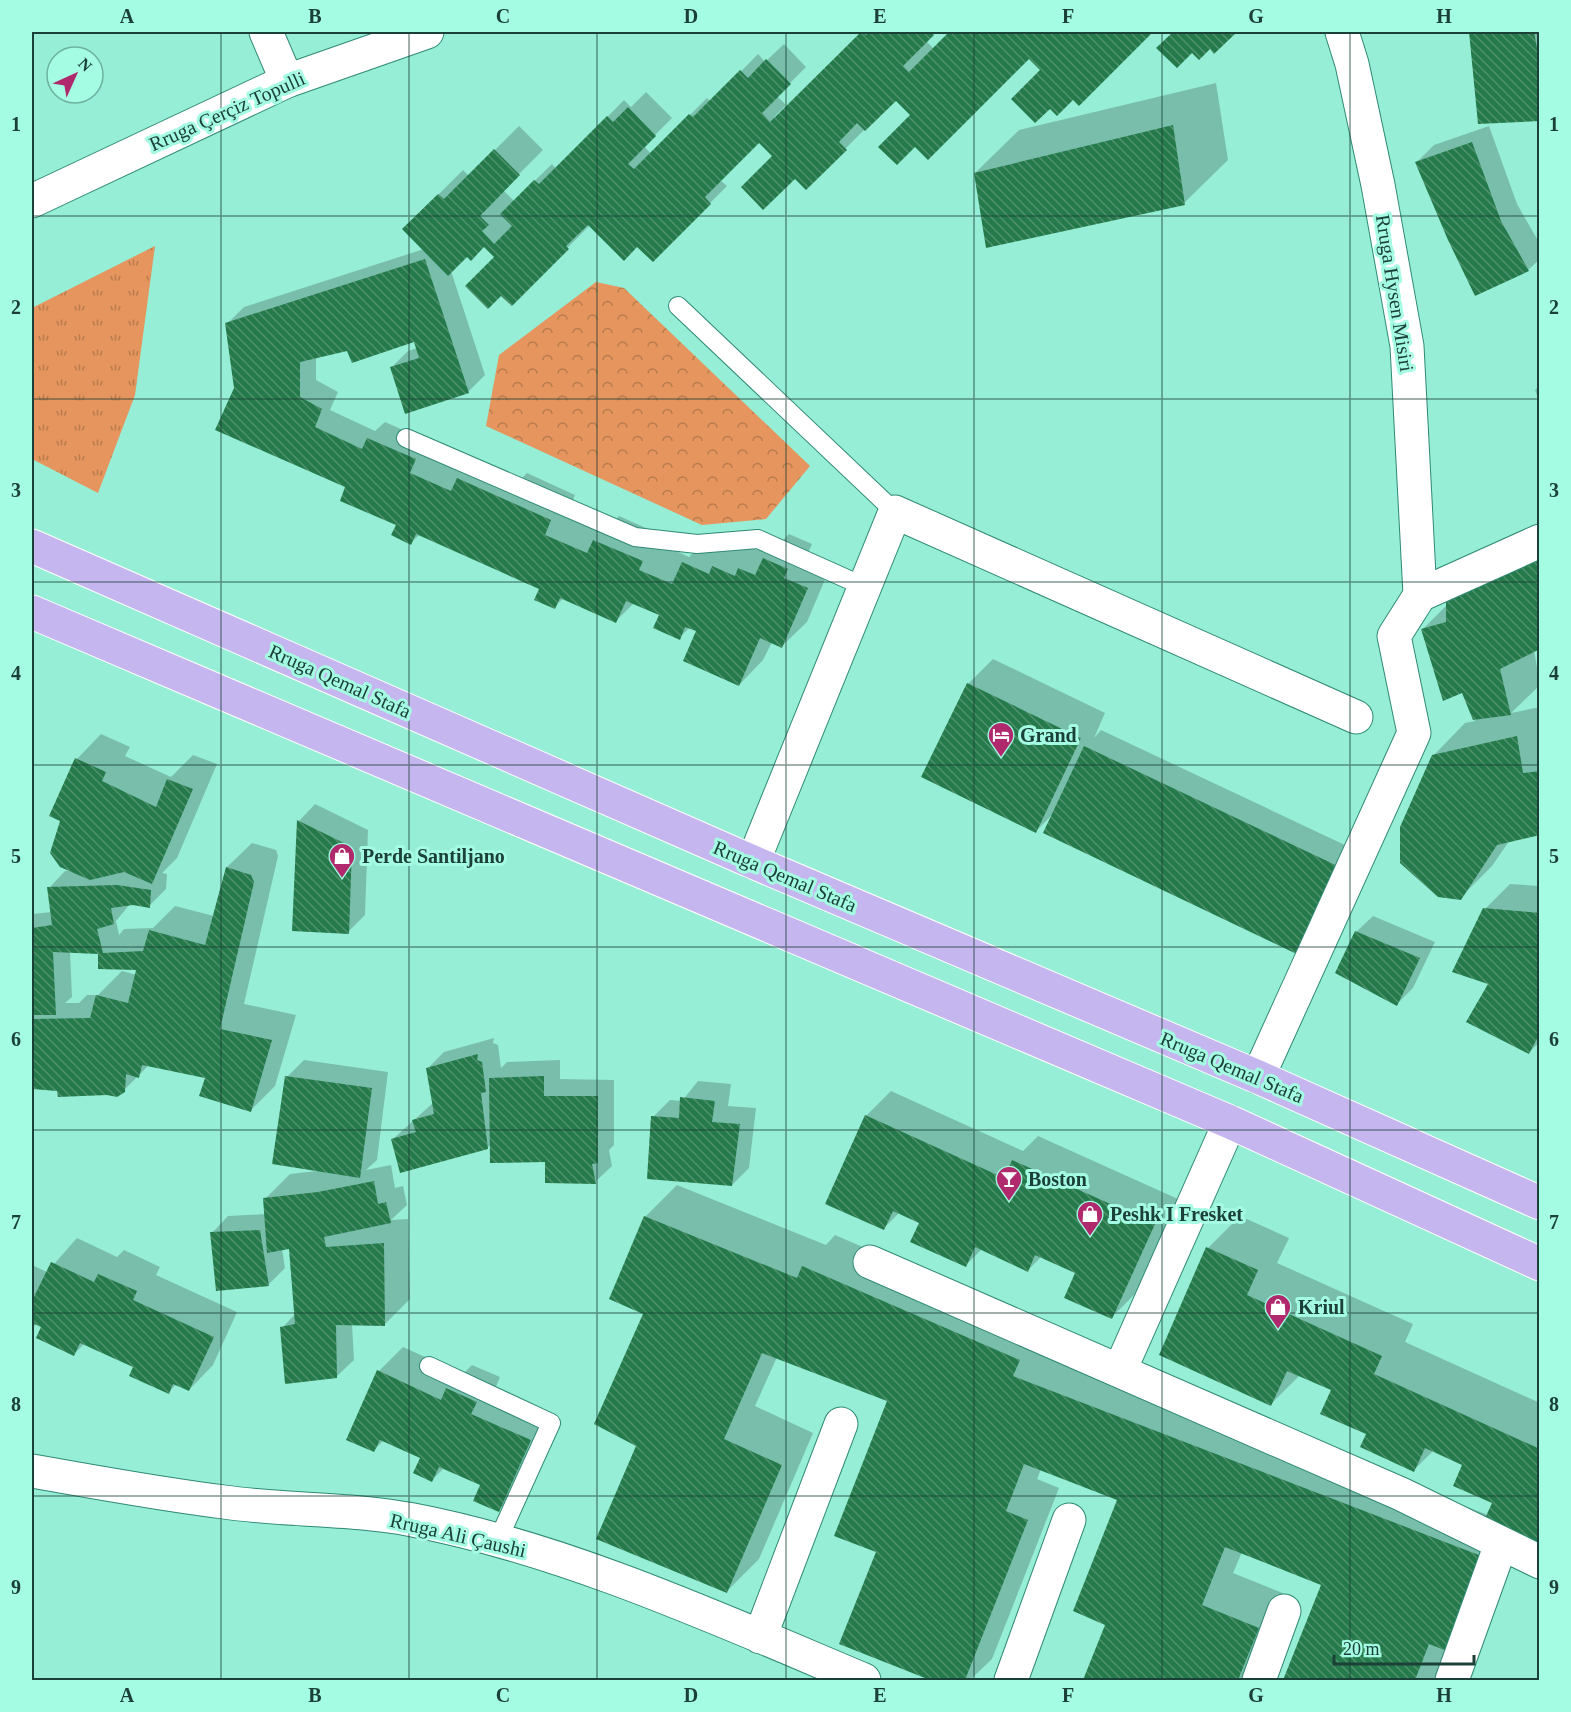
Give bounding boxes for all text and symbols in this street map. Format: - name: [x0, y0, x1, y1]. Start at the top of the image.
- text: A: [120, 5, 135, 27]
- text: B: [308, 5, 322, 27]
- text: C: [496, 5, 510, 27]
- text: D: [684, 5, 698, 27]
- text: E: [873, 5, 887, 27]
- text: F: [1062, 5, 1074, 27]
- text: G: [1248, 5, 1264, 27]
- text: H: [1436, 5, 1452, 27]
- north arrow: [45, 45, 105, 105]
- text: N: [75, 55, 96, 75]
- street label: Rruga Çerçiz Topulli: [146, 67, 309, 156]
- text: 1: [11, 113, 21, 135]
- text: 1: [1549, 113, 1559, 135]
- street label: Rruga Hysen Misiri: [1371, 213, 1418, 374]
- text: 2: [11, 296, 21, 318]
- text: 2: [1549, 296, 1559, 318]
- text: 3: [11, 479, 21, 501]
- text: 3: [1549, 479, 1559, 501]
- street label: Rruga Qemal Stafa: [265, 640, 415, 723]
- text: 4: [11, 662, 21, 684]
- text: 4: [1549, 662, 1559, 684]
- hotel icon: Grand: [986, 720, 1016, 758]
- place label: Grand: [1020, 724, 1077, 746]
- street label: Rruga Qemal Stafa: [710, 836, 860, 917]
- shop icon: Perde Santiljano: [327, 841, 357, 879]
- text: 5: [11, 845, 21, 867]
- place label: Perde Santiljano: [362, 845, 505, 868]
- text: 5: [1549, 845, 1559, 867]
- street label: Rruga Qemal Stafa: [1157, 1027, 1307, 1108]
- text: 6: [11, 1028, 21, 1050]
- text: 6: [1549, 1028, 1559, 1050]
- bar icon: Boston: [994, 1164, 1024, 1202]
- place label: Boston: [1028, 1168, 1087, 1190]
- shop icon: Peshk I Fresket: [1075, 1199, 1105, 1237]
- place label: Peshk I Fresket: [1110, 1203, 1243, 1225]
- text: 7: [11, 1211, 21, 1233]
- text: 7: [1549, 1211, 1559, 1233]
- shop icon: Kriul: [1263, 1292, 1293, 1330]
- place label: Kriul: [1298, 1296, 1345, 1318]
- text: 8: [11, 1393, 21, 1415]
- text: 8: [1549, 1393, 1559, 1415]
- street label: Rruga Ali Çaushi: [388, 1509, 529, 1562]
- text: 9: [11, 1576, 21, 1598]
- text: 9: [1549, 1576, 1559, 1598]
- scale bar: [1334, 1628, 1474, 1666]
- text: 20 m: [1343, 1639, 1380, 1659]
- text: A: [120, 1684, 135, 1706]
- text: B: [308, 1684, 322, 1706]
- text: C: [496, 1684, 510, 1706]
- text: D: [684, 1684, 698, 1706]
- text: E: [873, 1684, 887, 1706]
- text: F: [1062, 1684, 1074, 1706]
- text: G: [1248, 1684, 1264, 1706]
- text: H: [1436, 1684, 1452, 1706]

